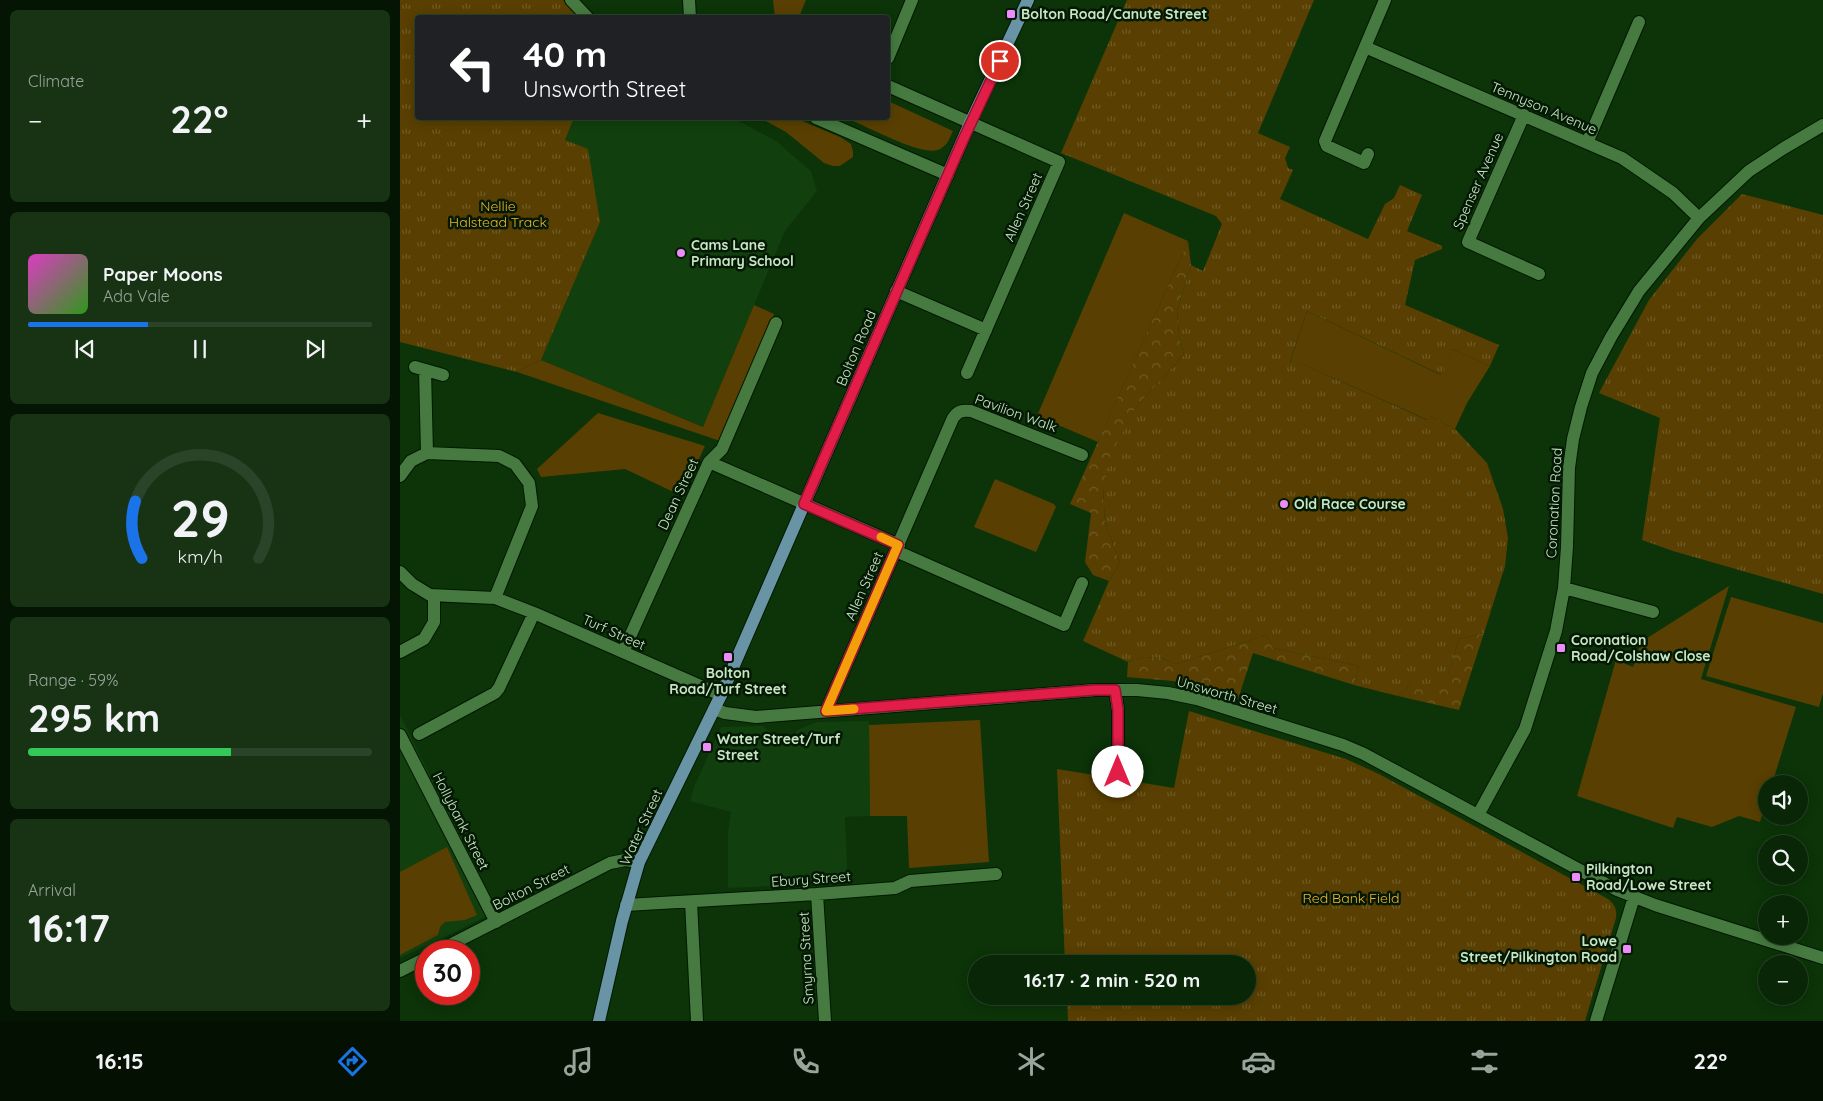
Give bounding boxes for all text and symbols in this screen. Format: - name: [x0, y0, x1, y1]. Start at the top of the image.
- place label: Bolton Road/Canute Street: [1021, 5, 1207, 23]
- marker: Bolton Road/Canute Street: [1005, 8, 1017, 20]
- text: 40 m: [523, 32, 607, 76]
- icon: left: [440, 35, 505, 100]
- pin: [979, 40, 1021, 82]
- icon: arrive: [986, 47, 1014, 75]
- text: Climate: [28, 71, 84, 91]
- text: Unsworth Street: [523, 75, 686, 103]
- street label: Tennyson Avenue: [1488, 78, 1600, 138]
- text: 22°: [170, 95, 228, 143]
- text: −: [28, 103, 43, 138]
- text: +: [356, 103, 372, 138]
- street label: Spenser Avenue: [1449, 130, 1507, 232]
- street label: Allen Street: [1000, 170, 1046, 244]
- park label: Nellie Halstead Track: [449, 197, 547, 231]
- place label: Cams Lane Primary School: [691, 236, 794, 270]
- marker: Cams Lane Primary School: [675, 247, 687, 259]
- text: Paper Moons: [103, 262, 223, 286]
- text: Ada Vale: [103, 286, 170, 306]
- street label: Bolton Road: [832, 307, 880, 389]
- icon: previous: [71, 335, 99, 363]
- icon: pause: [186, 335, 214, 363]
- icon: next: [301, 335, 329, 363]
- street label: Pavilion Walk: [972, 390, 1060, 436]
- street label: Coronation Road: [1542, 447, 1566, 559]
- street label: Dean Street: [654, 455, 702, 533]
- text: 29: [170, 485, 230, 550]
- place label: Old Race Course: [1294, 495, 1406, 513]
- marker: Old Race Course: [1278, 498, 1290, 510]
- text: km/h: [177, 545, 223, 567]
- street label: Allen Street: [841, 549, 887, 623]
- street label: Turf Street: [580, 610, 649, 654]
- place label: Coronation Road/Colshaw Close: [1571, 631, 1711, 665]
- marker: Coronation Road/Colshaw Close: [1555, 642, 1567, 654]
- marker: Bolton Road/Turf Street: [722, 651, 734, 663]
- place label: Bolton Road/Turf Street: [669, 664, 787, 698]
- text: Range · 59%: [28, 670, 118, 690]
- street label: Unsworth Street: [1175, 672, 1280, 718]
- text: 295 km: [28, 694, 160, 742]
- place label: Water Street/Turf Street: [717, 730, 841, 764]
- marker: Water Street/Turf Street: [701, 741, 713, 753]
- position arrow: [1091, 745, 1143, 797]
- street label: Hollybank Street: [429, 769, 494, 873]
- map controls: [1758, 775, 1808, 1005]
- button: sound: [1758, 775, 1808, 825]
- street label: Water Street: [616, 786, 667, 868]
- button: search: [1758, 835, 1808, 885]
- street label: Bolton Street: [489, 860, 573, 914]
- place label: Pilkington Road/Lowe Street: [1586, 860, 1712, 894]
- street label: Ebury Street: [771, 867, 852, 891]
- marker: Pilkington Road/Lowe Street: [1570, 871, 1582, 883]
- text: Arrival: [28, 880, 76, 900]
- park label: Red Bank Field: [1303, 889, 1399, 907]
- button: +: [1758, 895, 1808, 945]
- text: 16:17: [28, 904, 110, 952]
- street label: Smyrna Street: [795, 911, 817, 1005]
- place label: Lowe Street/Pilkington Road: [1460, 932, 1617, 966]
- speed limit sign: 30: [415, 940, 480, 1005]
- marker: Lowe Street/Pilkington Road: [1621, 943, 1633, 955]
- button: −: [1758, 955, 1808, 1005]
- text: 16:17 · 2 min · 520 m: [1024, 968, 1200, 992]
- icon: directions: [335, 1044, 370, 1079]
- icon: music: [561, 1044, 596, 1079]
- icon: phone: [788, 1044, 823, 1079]
- icon: climate: [1014, 1044, 1049, 1079]
- icon: car: [1241, 1044, 1276, 1079]
- icon: filters: [1467, 1044, 1502, 1079]
- text: 16:15: [96, 1047, 144, 1075]
- text: 22°: [1694, 1047, 1727, 1075]

